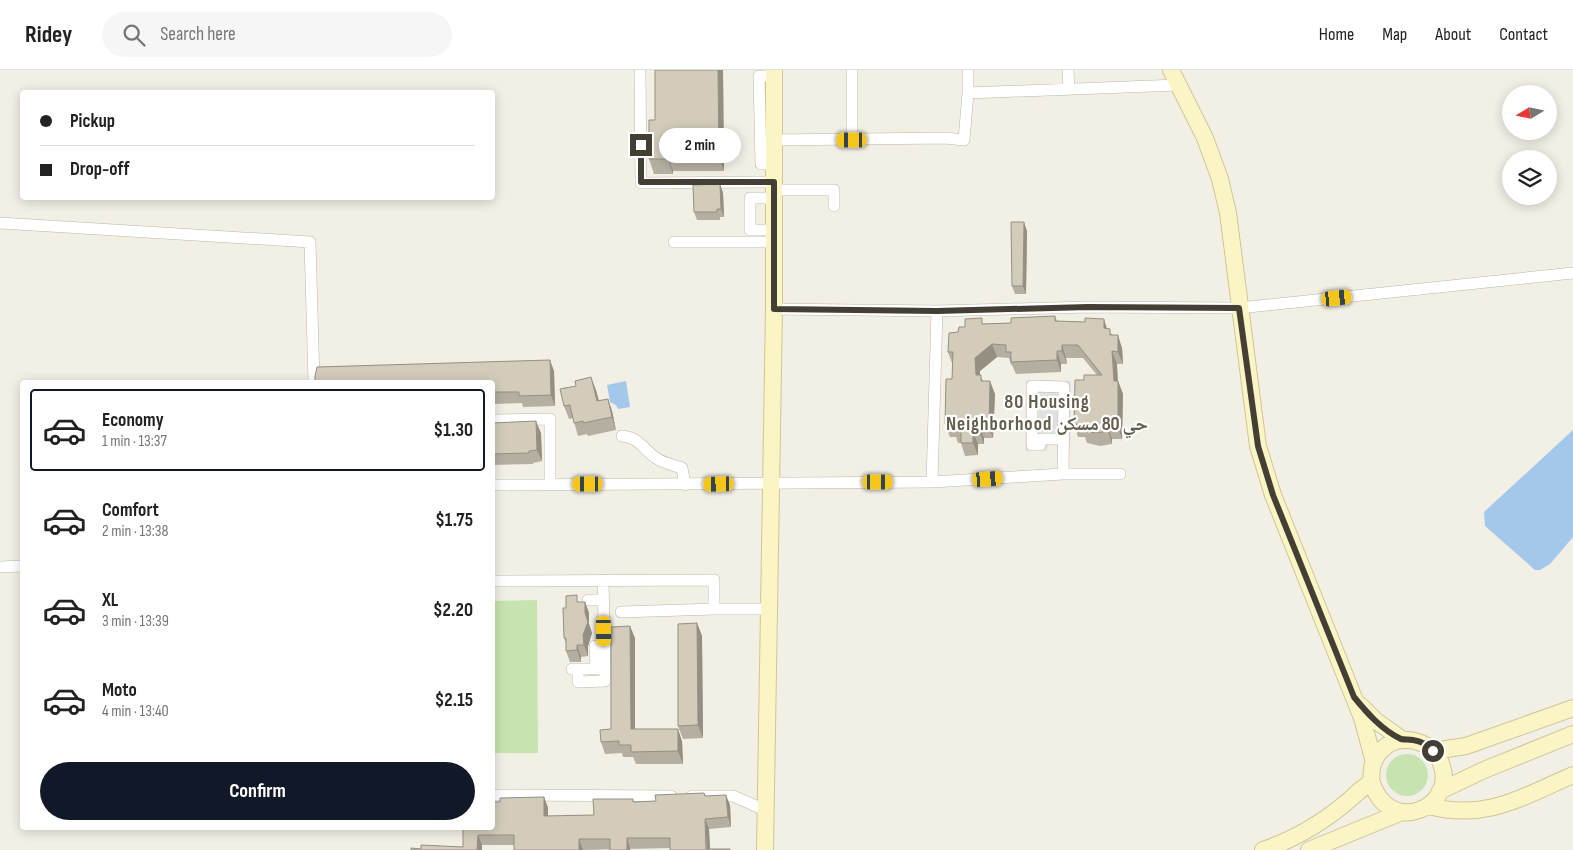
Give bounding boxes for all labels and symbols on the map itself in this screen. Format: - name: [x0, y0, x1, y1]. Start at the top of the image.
- north arrow: [1502, 85, 1558, 140]
- callout: 2 min: [658, 128, 741, 162]
- car: [837, 133, 867, 148]
- route end: [630, 134, 652, 156]
- car: [1321, 289, 1352, 307]
- district label: 80 Housing Neighborhood حي 80 مسكن: [946, 391, 1148, 439]
- car: [972, 470, 1003, 488]
- car: [863, 475, 893, 490]
- car: [703, 476, 734, 492]
- car: [573, 477, 603, 492]
- car: [596, 616, 611, 646]
- route start: [1422, 740, 1444, 762]

